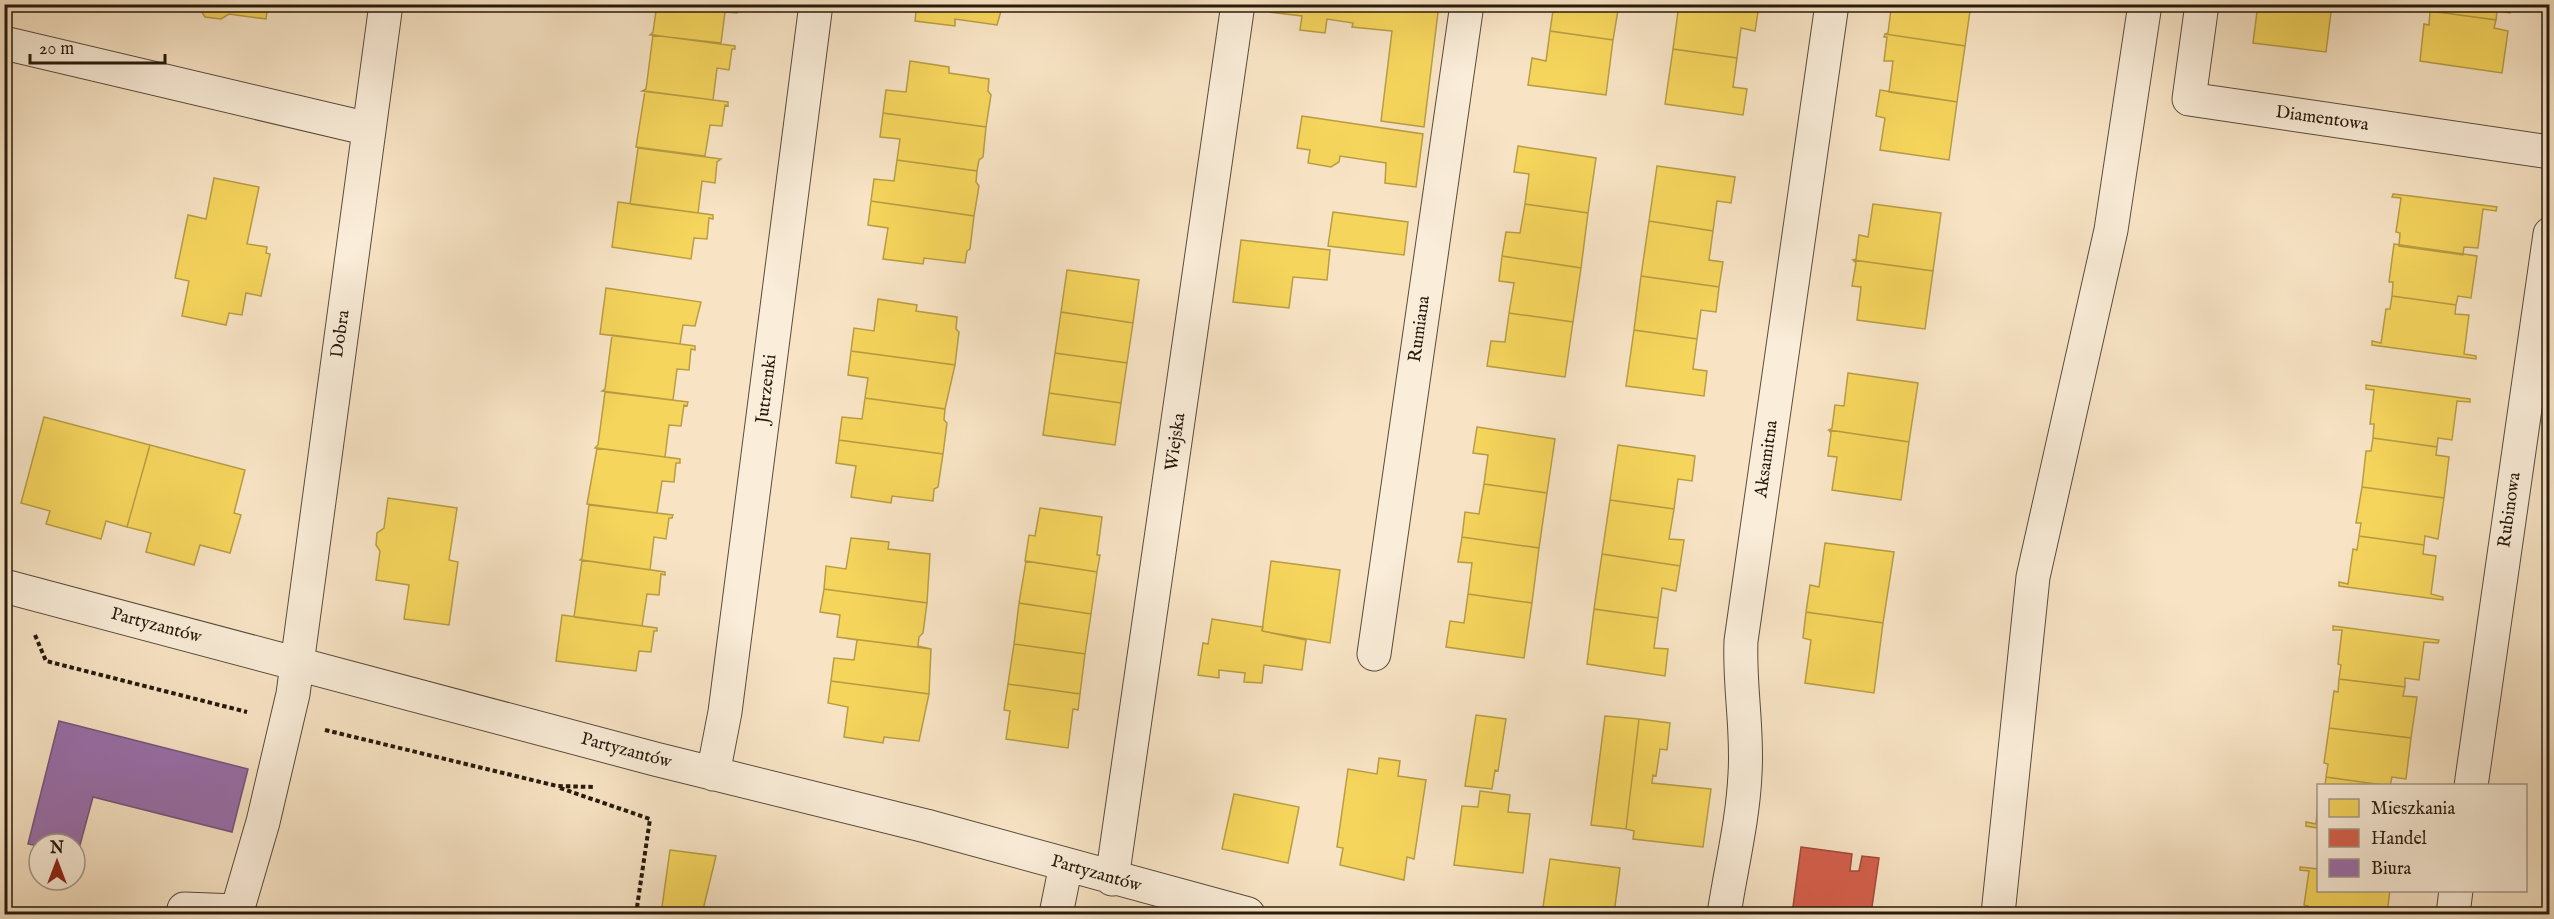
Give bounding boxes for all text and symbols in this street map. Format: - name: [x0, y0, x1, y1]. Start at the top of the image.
- scale bar: [30, 27, 165, 65]
- text: 20 m: [39, 38, 74, 61]
- street label: Diamentowa: [2274, 101, 2370, 137]
- street label: Rumiana: [1404, 294, 1436, 364]
- street label: Dobra: [326, 308, 356, 359]
- street label: Jutrzenki: [751, 353, 783, 427]
- street label: Wiejska: [1161, 411, 1191, 472]
- street label: Aksamitna: [1750, 419, 1784, 500]
- street label: Rubinowa: [2493, 471, 2527, 549]
- street label: Partyzantów: [108, 603, 205, 649]
- street label: Partyzantów: [578, 728, 675, 774]
- legend: [2317, 784, 2527, 892]
- text: Mieszkania: [2371, 798, 2455, 821]
- text: Handel: [2371, 828, 2427, 851]
- north arrow: [27, 832, 87, 892]
- text: N: [49, 839, 64, 859]
- street label: Partyzantów: [1048, 850, 1145, 898]
- text: Biura: [2371, 858, 2412, 881]

